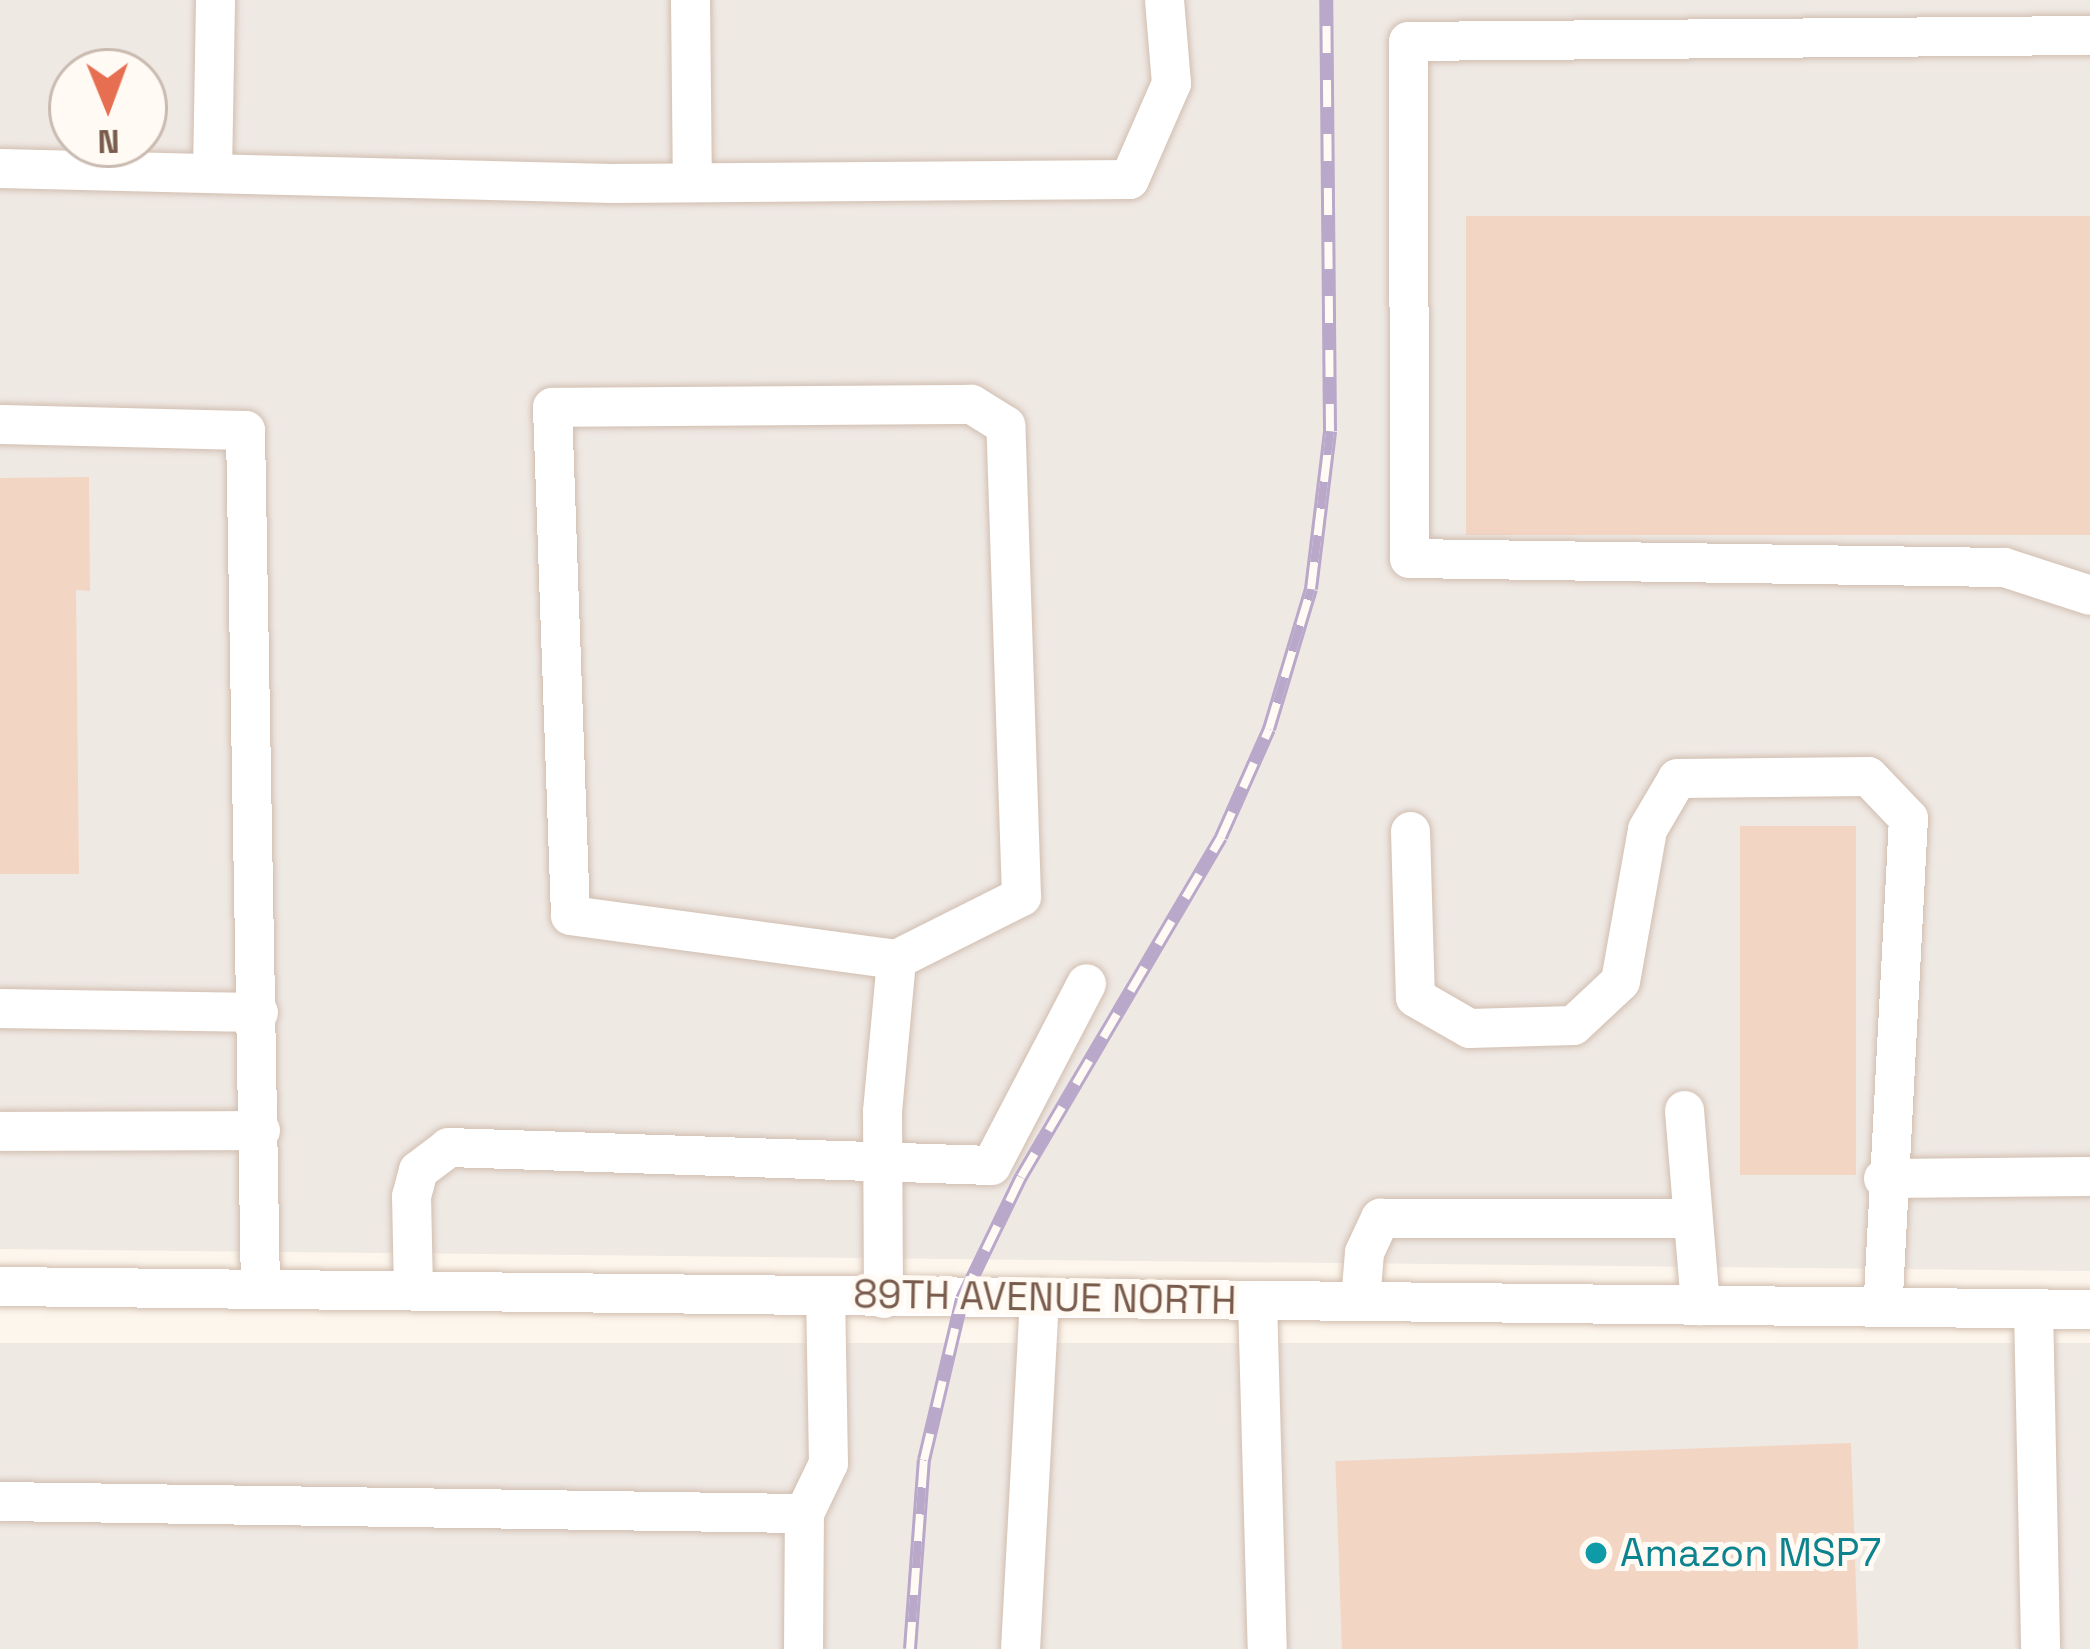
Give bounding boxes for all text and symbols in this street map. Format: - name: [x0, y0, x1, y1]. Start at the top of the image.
- north arrow: [48, 48, 168, 168]
- text: N: [97, 120, 120, 162]
- street label: 89TH AVENUE NORTH: [853, 1271, 1237, 1325]
- place label: Amazon MSP7: [1620, 1530, 1881, 1576]
- marker: Amazon MSP7: [1583, 1540, 1609, 1566]

